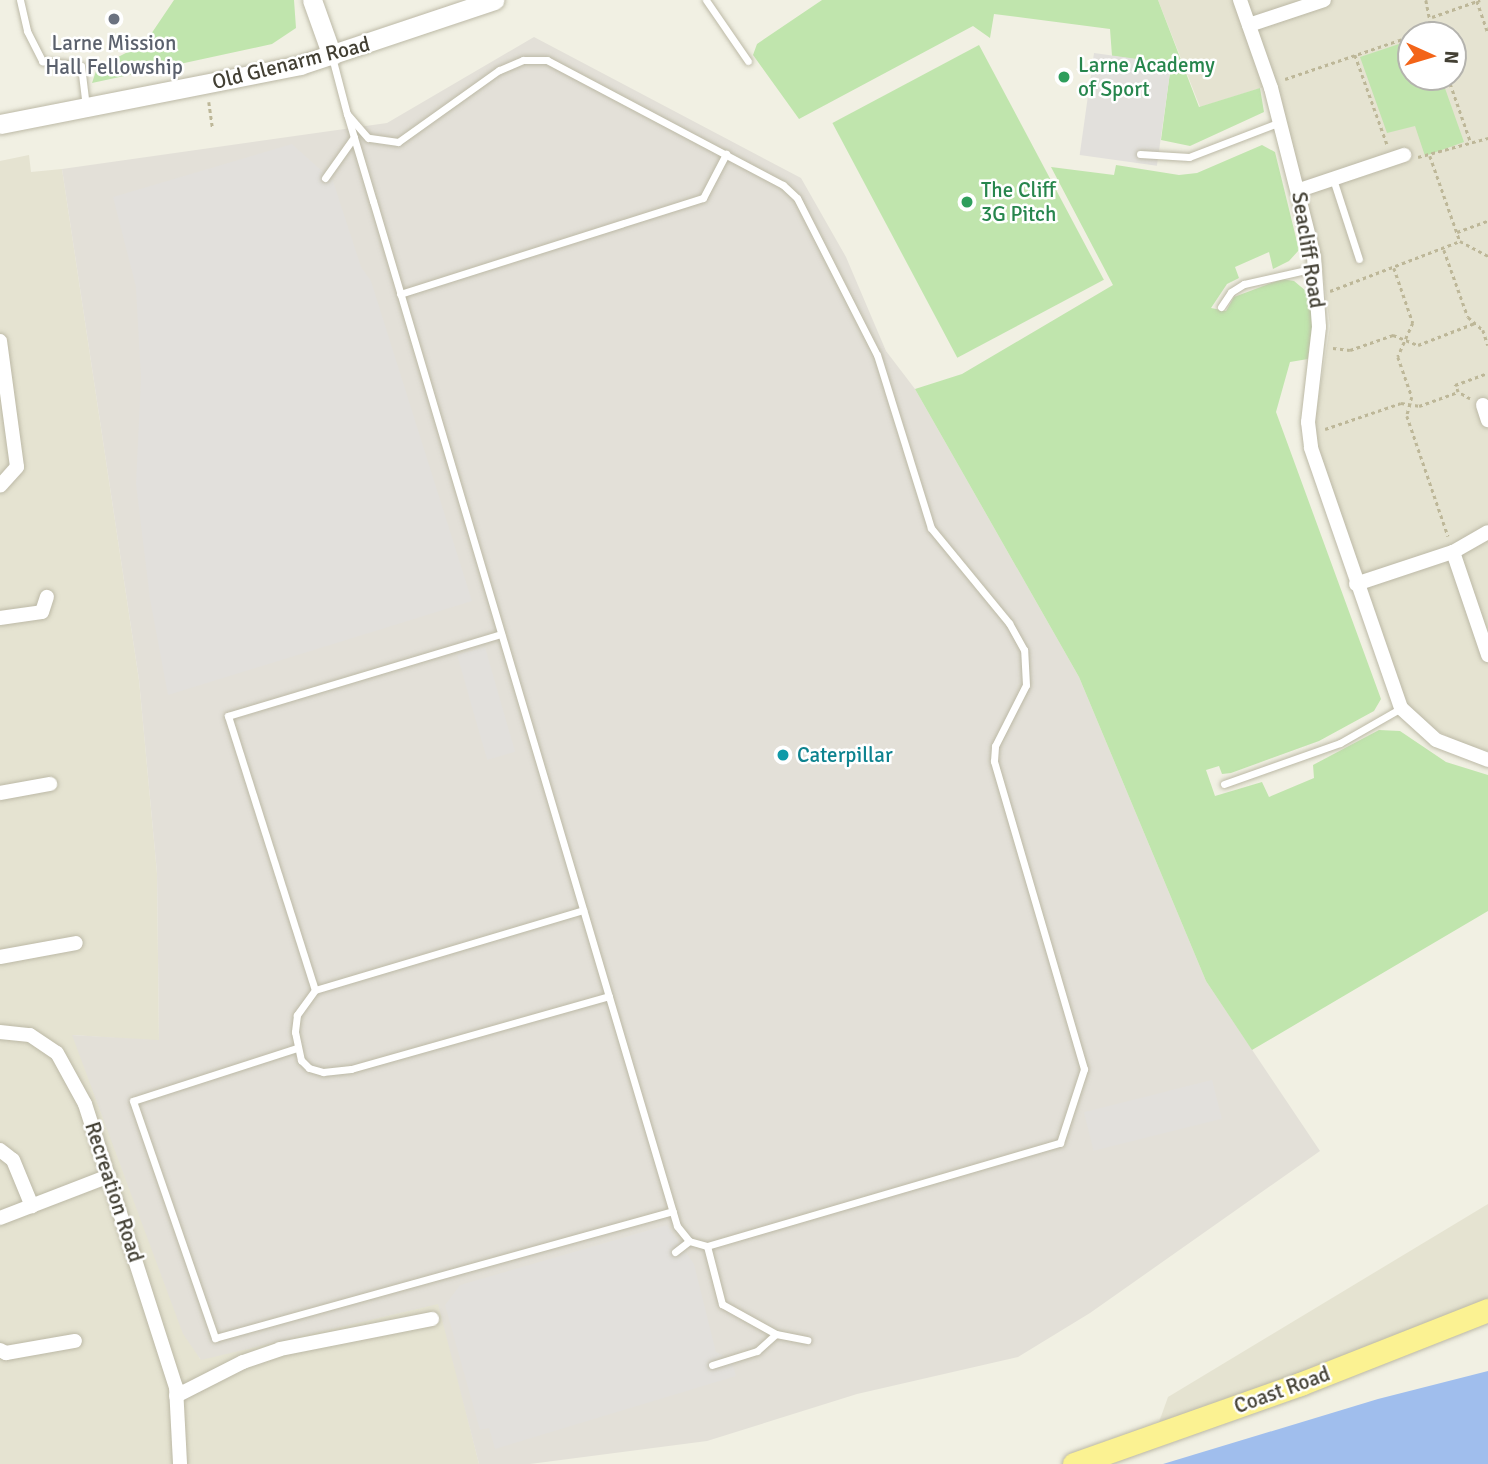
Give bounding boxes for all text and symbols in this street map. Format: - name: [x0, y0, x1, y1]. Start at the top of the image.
- marker: Larne Mission Hall Fellowship: [106, 11, 122, 27]
- north arrow: [1397, 21, 1467, 91]
- place label: Larne Mission Hall Fellowship: [45, 30, 183, 80]
- street label: Old Glenarm Road: [210, 31, 372, 95]
- text: N: [1439, 50, 1463, 65]
- place label: Larne Academy of Sport: [1078, 52, 1215, 102]
- marker: Larne Academy of Sport: [1056, 69, 1072, 85]
- place label: The Cliff 3G Pitch: [981, 177, 1056, 227]
- street label: Seacliff Road: [1286, 190, 1330, 310]
- marker: The Cliff 3G Pitch: [959, 194, 975, 210]
- place label: Caterpillar: [797, 742, 893, 768]
- marker: Caterpillar: [775, 747, 791, 763]
- street label: Recreation Road: [79, 1119, 149, 1265]
- street label: Coast Road: [1231, 1361, 1333, 1419]

